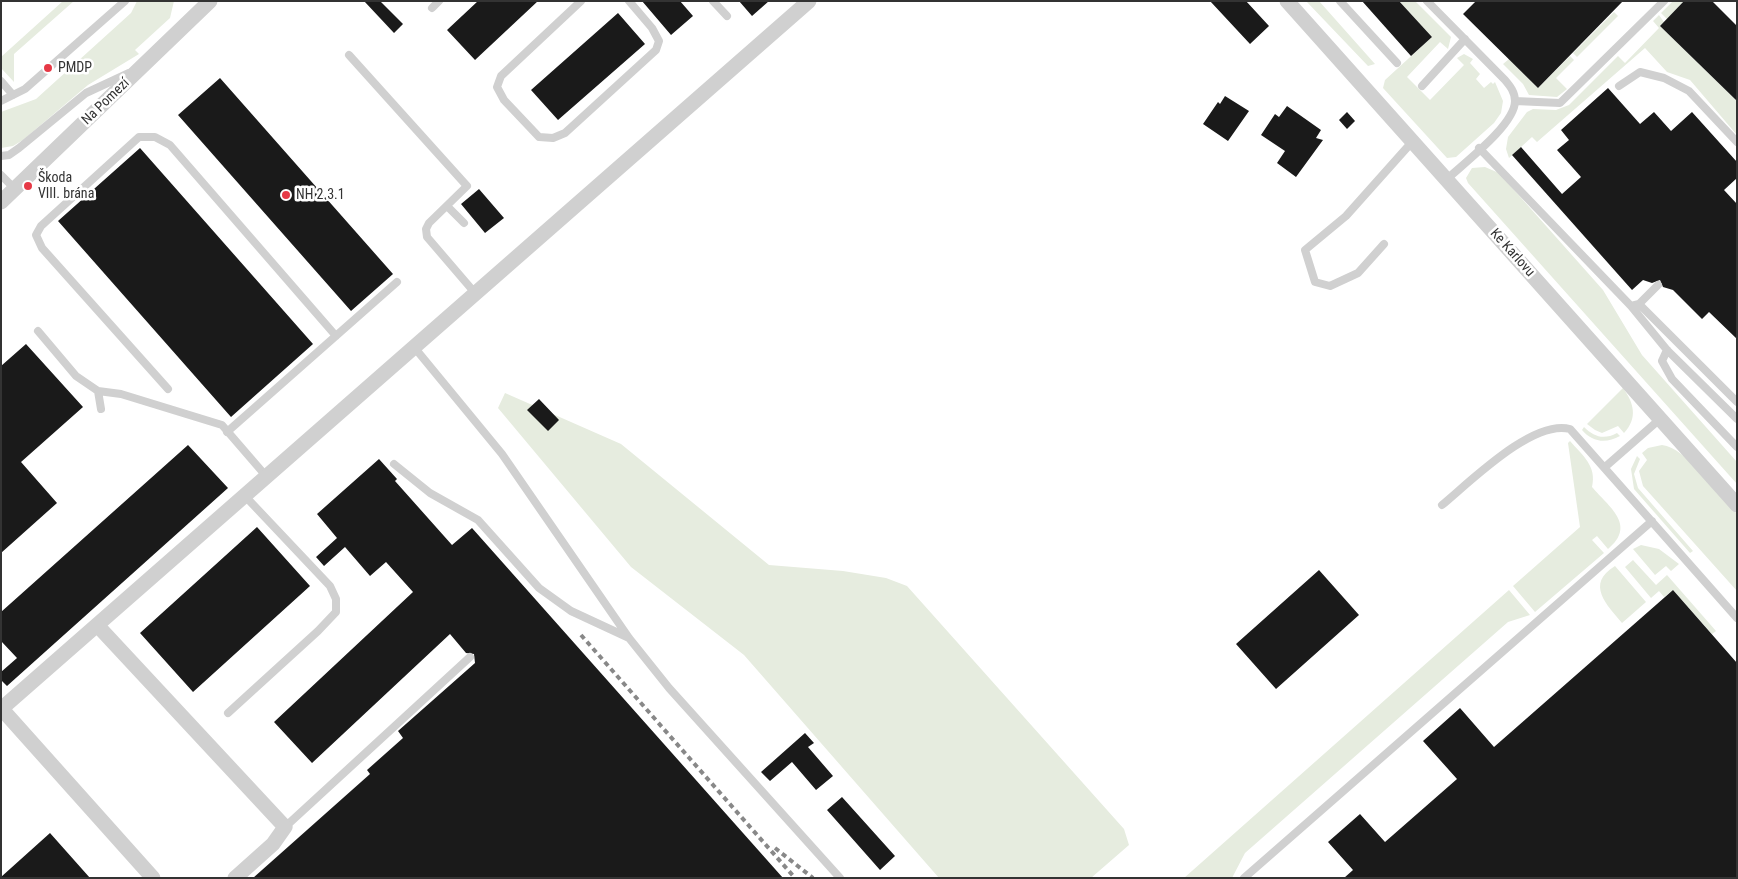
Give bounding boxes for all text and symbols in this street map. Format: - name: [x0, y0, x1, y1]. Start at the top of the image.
- place label: PMDP: [58, 60, 92, 76]
- marker: PMDP: [42, 62, 54, 74]
- street label: Na Pomezí: [79, 75, 133, 129]
- place label: Škoda VIII. brána: [38, 170, 94, 202]
- marker: Škoda VIII. brána: [22, 180, 34, 192]
- place label: NH 2.3.1: [296, 187, 345, 203]
- marker: NH 2.3.1: [280, 189, 292, 201]
- street label: Ke Karlovu: [1486, 226, 1538, 280]

